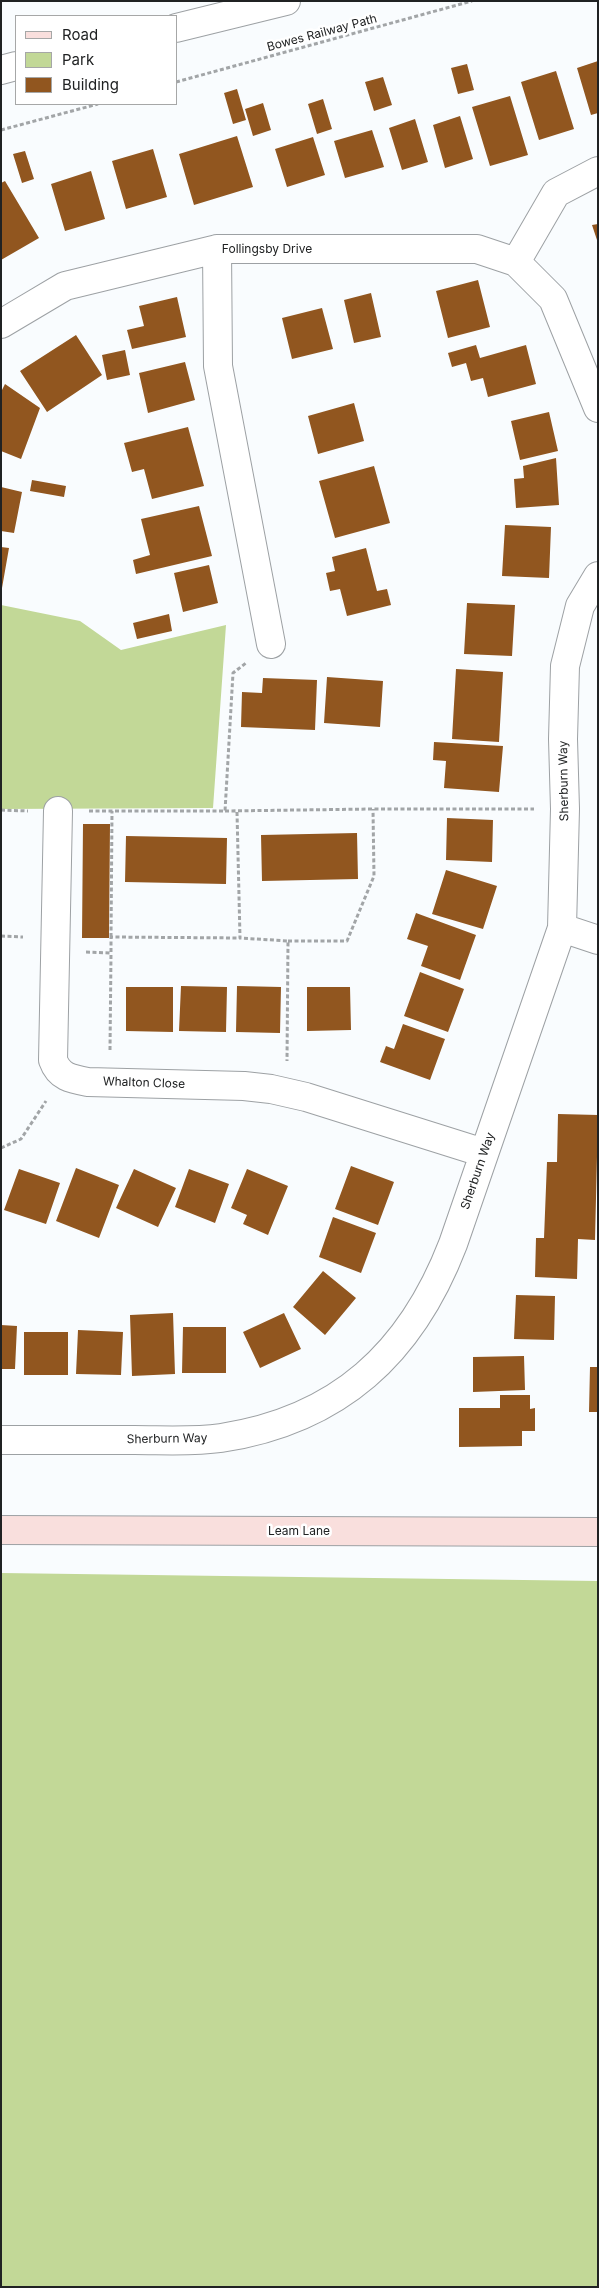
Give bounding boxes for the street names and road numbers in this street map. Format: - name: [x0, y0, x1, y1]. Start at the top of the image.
- street label: Bowes Railway Path: [265, 11, 379, 55]
- street label: Follingsby Drive: [222, 242, 312, 256]
- street label: Sherburn Way: [556, 741, 572, 821]
- street label: Whalton Close: [103, 1074, 185, 1092]
- street label: Sherburn Way: [458, 1131, 498, 1211]
- street label: Sherburn Way: [127, 1431, 207, 1447]
- street label: Leam Lane: [268, 1524, 330, 1538]

